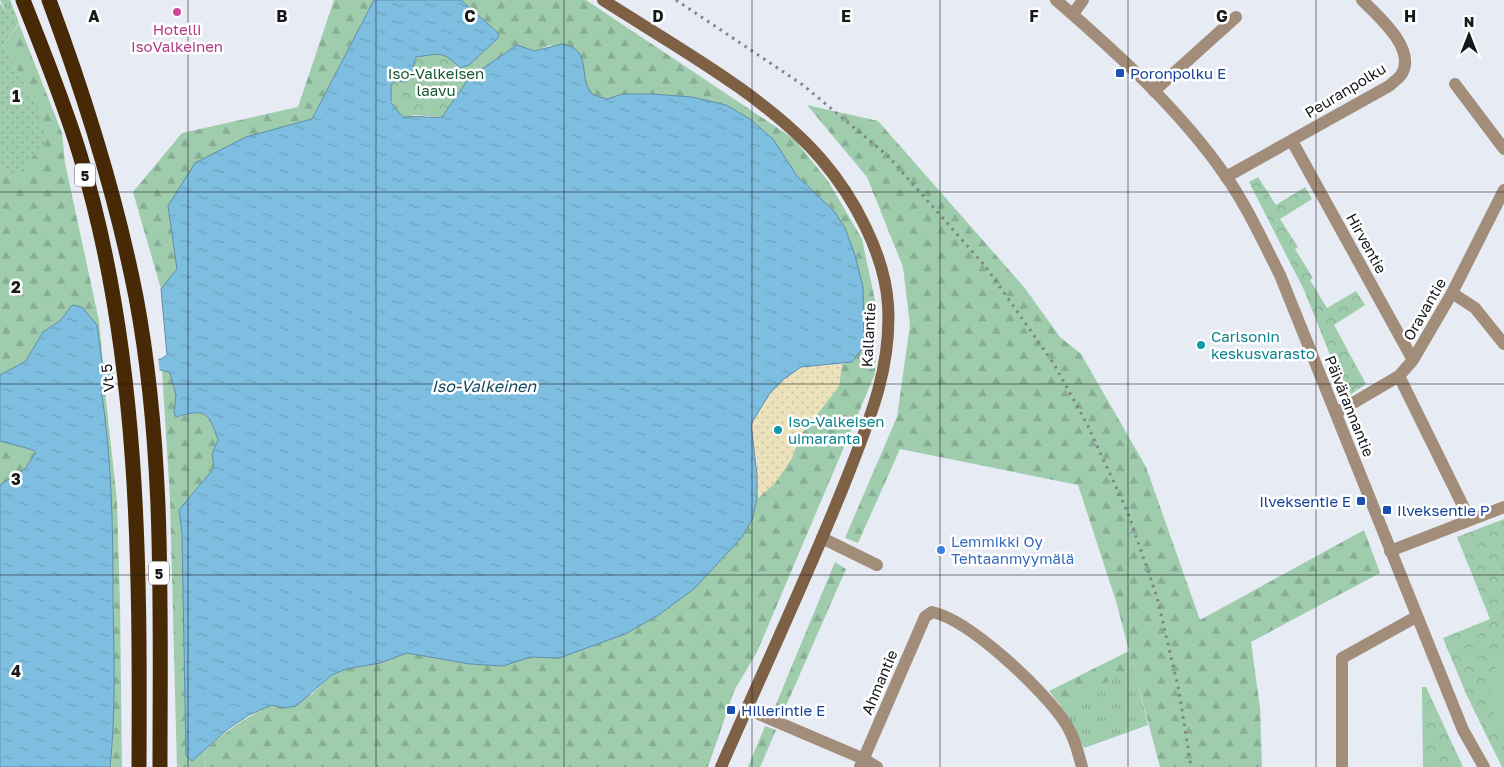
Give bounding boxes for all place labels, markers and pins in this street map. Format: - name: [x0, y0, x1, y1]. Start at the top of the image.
- marker: Hotelli IsoValkeinen: [171, 6, 183, 18]
- place label: Hotelli IsoValkeinen: [131, 20, 223, 55]
- place label: Poronpolku E: [1130, 64, 1226, 82]
- marker: Poronpolku E: [1114, 67, 1126, 79]
- place label: Carlsonin keskusvarasto: [1211, 327, 1315, 362]
- marker: Carlsonin keskusvarasto: [1195, 339, 1207, 351]
- place label: Iso-Valkeisen uimaranta: [788, 412, 885, 447]
- marker: Iso-Valkeisen uimaranta: [772, 424, 784, 436]
- place label: Ilveksentie E: [1259, 492, 1351, 510]
- marker: Ilveksentie E: [1355, 495, 1367, 507]
- place label: Ilveksentie P: [1397, 501, 1490, 519]
- marker: Ilveksentie P: [1381, 504, 1393, 516]
- place label: Lemmikki Oy Tehtaanmyymälä: [951, 532, 1074, 567]
- marker: Lemmikki Oy Tehtaanmyymälä: [935, 544, 947, 556]
- place label: Hillerintie E: [741, 701, 825, 719]
- marker: Hillerintie E: [725, 704, 737, 716]

